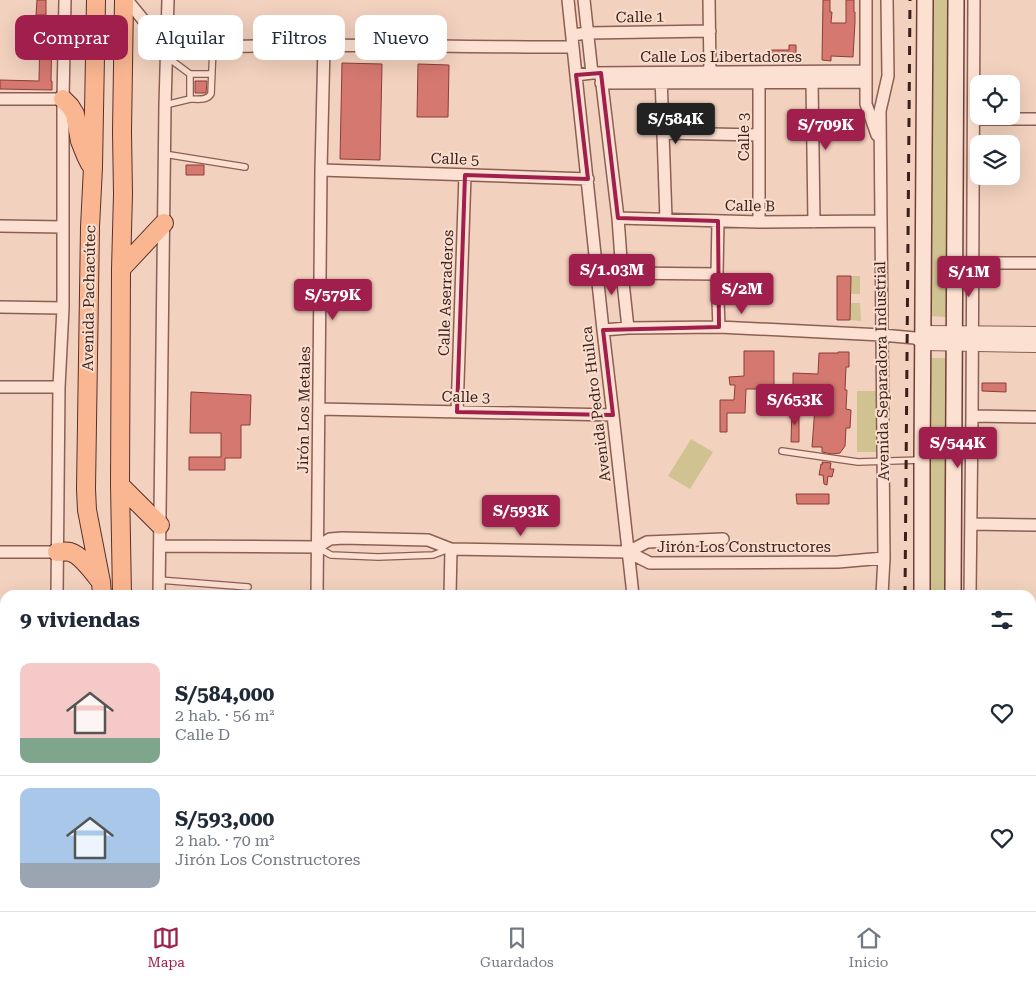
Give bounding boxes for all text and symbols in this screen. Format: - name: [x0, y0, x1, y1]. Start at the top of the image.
- street label: Calle 1: [616, 8, 664, 26]
- chip: Comprar: [15, 15, 128, 60]
- chip: Alquilar: [138, 15, 243, 60]
- chip: Filtros: [253, 15, 345, 60]
- chip: Nuevo: [355, 15, 447, 60]
- street label: Calle Los Libertadores: [640, 48, 802, 66]
- map controls: [970, 75, 1020, 185]
- button: locate: [970, 75, 1020, 125]
- pin: S/584K: [635, 102, 717, 145]
- pin: S/709K: [785, 108, 867, 151]
- text: S/584K: [648, 109, 704, 128]
- street label: Calle 3: [735, 113, 753, 161]
- text: S/709K: [798, 115, 854, 134]
- button: layers: [970, 135, 1020, 185]
- street label: Calle 5: [430, 149, 480, 169]
- street label: Calle B: [725, 197, 775, 215]
- street label: Avenida Pachacútec: [79, 225, 99, 371]
- street label: Calle Aserraderos: [435, 229, 457, 357]
- pin: S/1.03M: [566, 254, 658, 296]
- pin: S/1M: [939, 256, 999, 298]
- text: S/1.03M: [580, 260, 644, 279]
- street label: Avenida Separadora Industrial: [871, 261, 893, 481]
- text: S/1M: [948, 262, 990, 281]
- pin: S/2M: [712, 272, 772, 315]
- pin: S/579K: [292, 278, 374, 321]
- text: S/2M: [721, 279, 763, 298]
- text: S/579K: [305, 285, 361, 304]
- street label: Avenida Pedro Huilca: [578, 325, 614, 483]
- street label: Jirón Los Metales: [294, 346, 314, 474]
- pin: S/653K: [754, 384, 836, 426]
- street label: Calle 3: [442, 388, 490, 406]
- text: S/653K: [767, 390, 823, 409]
- pin: S/544K: [917, 426, 999, 469]
- text: S/544K: [930, 433, 986, 452]
- pin: S/593K: [480, 494, 562, 537]
- text: S/593K: [493, 501, 549, 520]
- street label: Jirón Los Constructores: [657, 538, 831, 556]
- icon: filters: [988, 606, 1016, 634]
- text: 9 viviendas: [20, 608, 140, 632]
- text: S/584,000: [175, 682, 274, 706]
- icon: home: [60, 683, 120, 743]
- icon: heart: [988, 699, 1016, 727]
- text: 2 hab. · 56 m²: [175, 706, 275, 725]
- text: Calle D: [175, 725, 230, 744]
- text: S/593,000: [175, 807, 274, 831]
- icon: home: [60, 808, 120, 868]
- icon: heart: [988, 824, 1016, 852]
- text: 2 hab. · 70 m²: [175, 831, 275, 850]
- text: Jirón Los Constructores: [175, 850, 360, 869]
- tab: Mapa: [148, 924, 185, 970]
- tab: Guardados: [480, 924, 554, 970]
- tab: Inicio: [849, 924, 888, 970]

